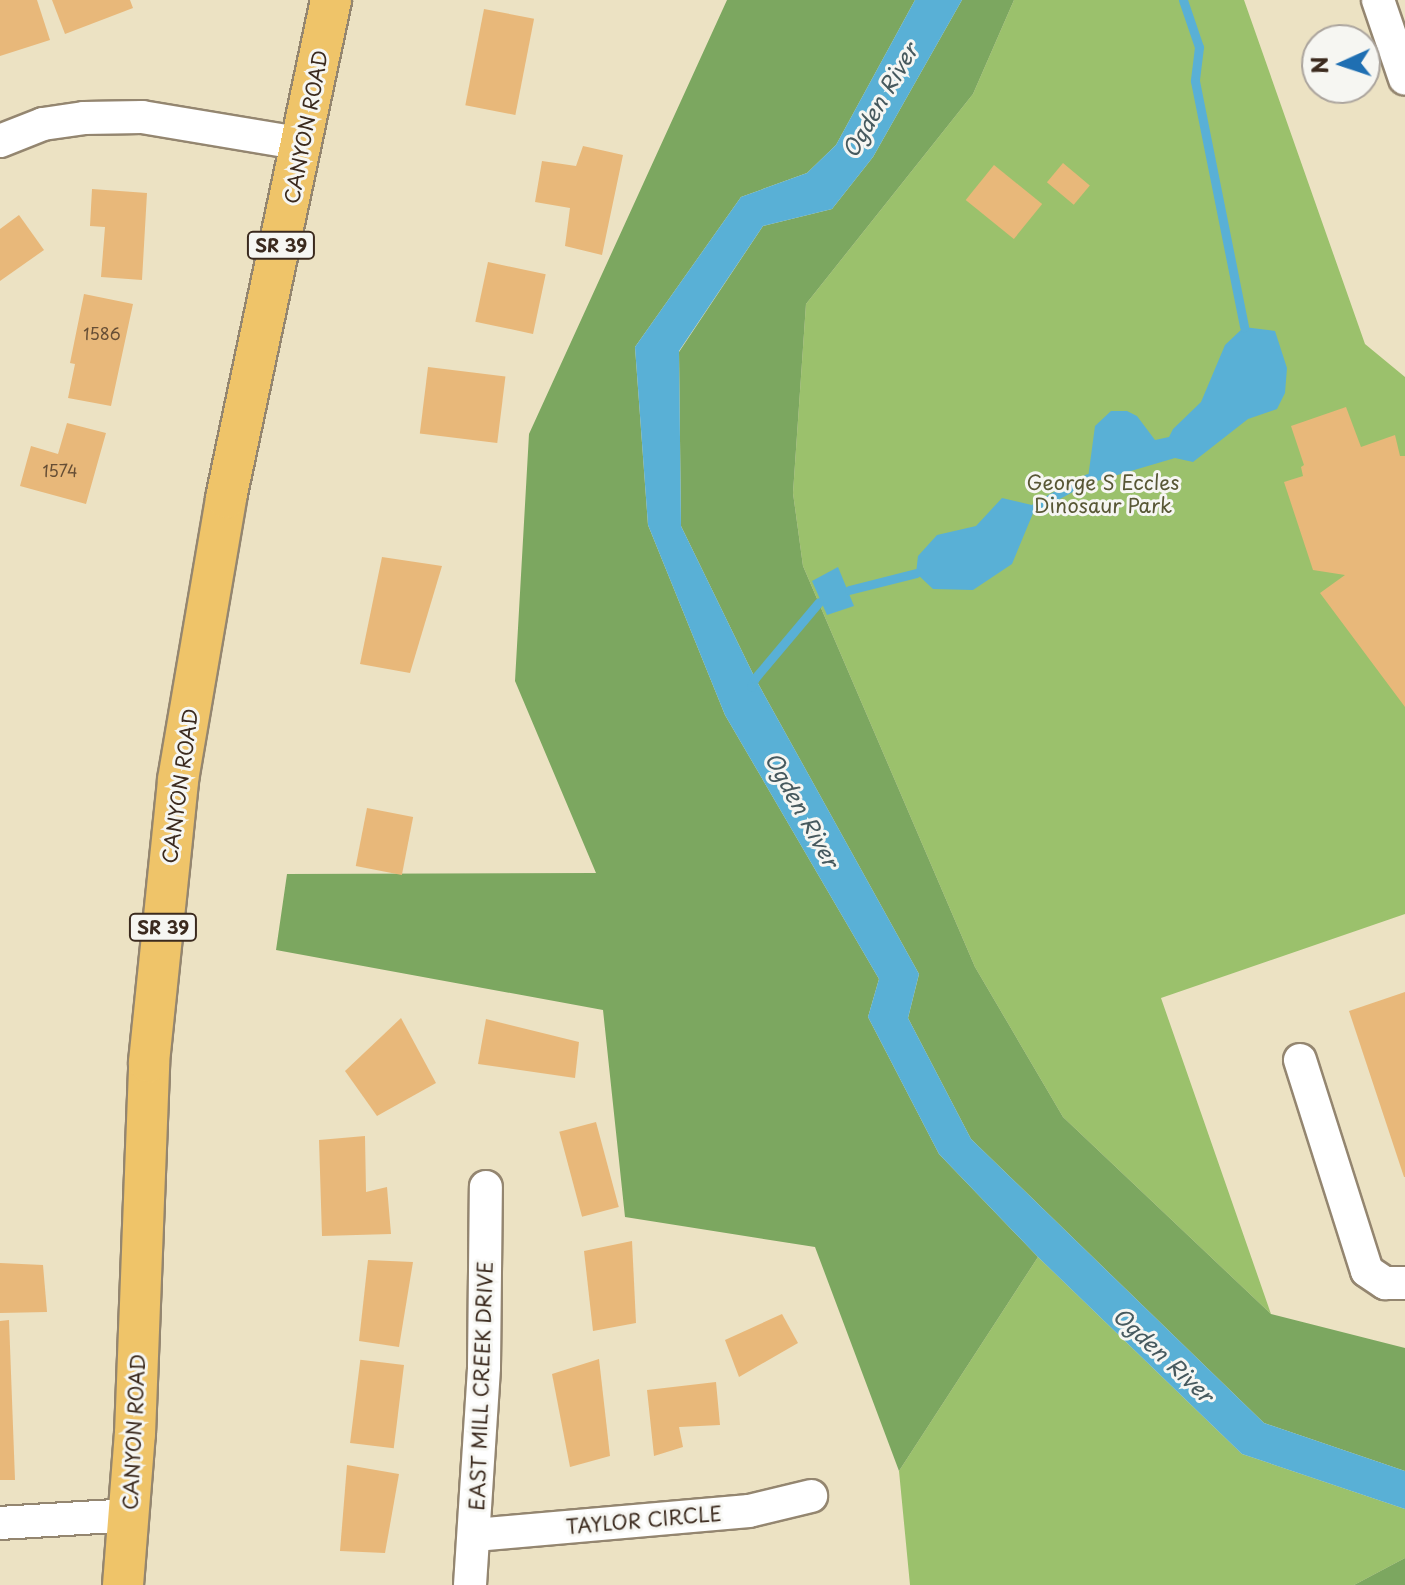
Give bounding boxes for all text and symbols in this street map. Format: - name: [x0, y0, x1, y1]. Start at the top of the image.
- north arrow: [1301, 24, 1381, 104]
- water label: Ogden River: [836, 38, 922, 162]
- street label: CANYON ROAD: [279, 47, 333, 207]
- text: N: [1302, 56, 1335, 75]
- road number: SR 39: [245, 231, 317, 259]
- house number: 1586: [83, 323, 121, 343]
- house number: 1574: [42, 460, 78, 480]
- park label: George S Eccles Dinosaur Park: [1026, 471, 1180, 518]
- street label: CANYON ROAD: [157, 706, 203, 866]
- water label: Ogden River: [761, 747, 845, 871]
- road number: SR 39: [127, 913, 199, 941]
- street label: EAST MILL CREEK DRIVE: [465, 1260, 497, 1512]
- water label: Ogden River: [1108, 1301, 1220, 1407]
- street label: CANYON ROAD: [118, 1353, 150, 1511]
- street label: TAYLOR CIRCLE: [564, 1501, 724, 1539]

